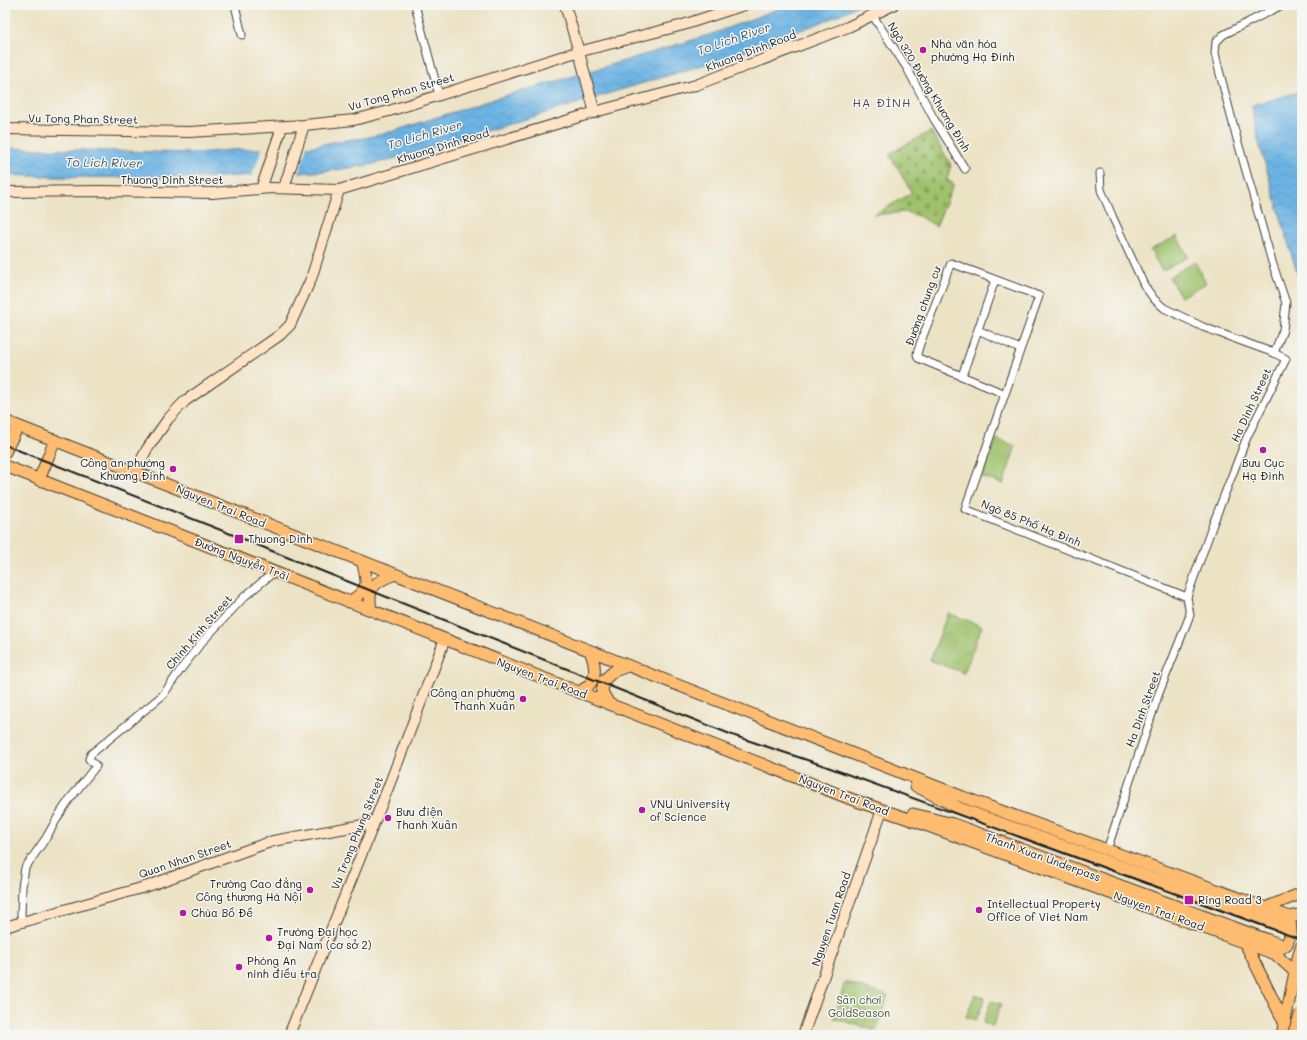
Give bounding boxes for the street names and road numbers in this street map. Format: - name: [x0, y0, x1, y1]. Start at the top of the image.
- street label: Ngõ 320 Đường Khương Đình: [885, 19, 974, 154]
- street label: Khuong Dinh Road: [704, 26, 798, 75]
- street label: Vu Tong Phan Street: [346, 69, 456, 114]
- street label: Vu Tong Phan Street: [28, 110, 138, 127]
- street label: Khuong Dinh Road: [395, 124, 491, 167]
- street label: Thuong Dinh Street: [121, 172, 223, 187]
- street label: Đường chung cư: [901, 263, 944, 348]
- street label: Ha Dinh Street: [1227, 365, 1274, 444]
- street label: Nguyen Trai Road: [174, 481, 268, 530]
- street label: Ngõ 85 Phố Hạ Đình: [979, 496, 1083, 549]
- street label: Đường Nguyễn Trãi: [192, 533, 292, 584]
- street label: Chinh Kinh Street: [162, 591, 235, 672]
- street label: Nguyen Trai Road: [495, 653, 589, 702]
- street label: Ha Dinh Street: [1122, 669, 1163, 749]
- street label: Nguyen Trai Road: [797, 770, 891, 819]
- street label: Vu Trong Phung Street: [327, 774, 386, 892]
- street label: Thanh Xuan Underpass: [983, 829, 1103, 884]
- street label: Quan Nhan Street: [137, 836, 233, 881]
- street label: Nguyen Tuan Road: [807, 870, 854, 968]
- street label: Nguyen Trai Road: [1112, 887, 1207, 934]

